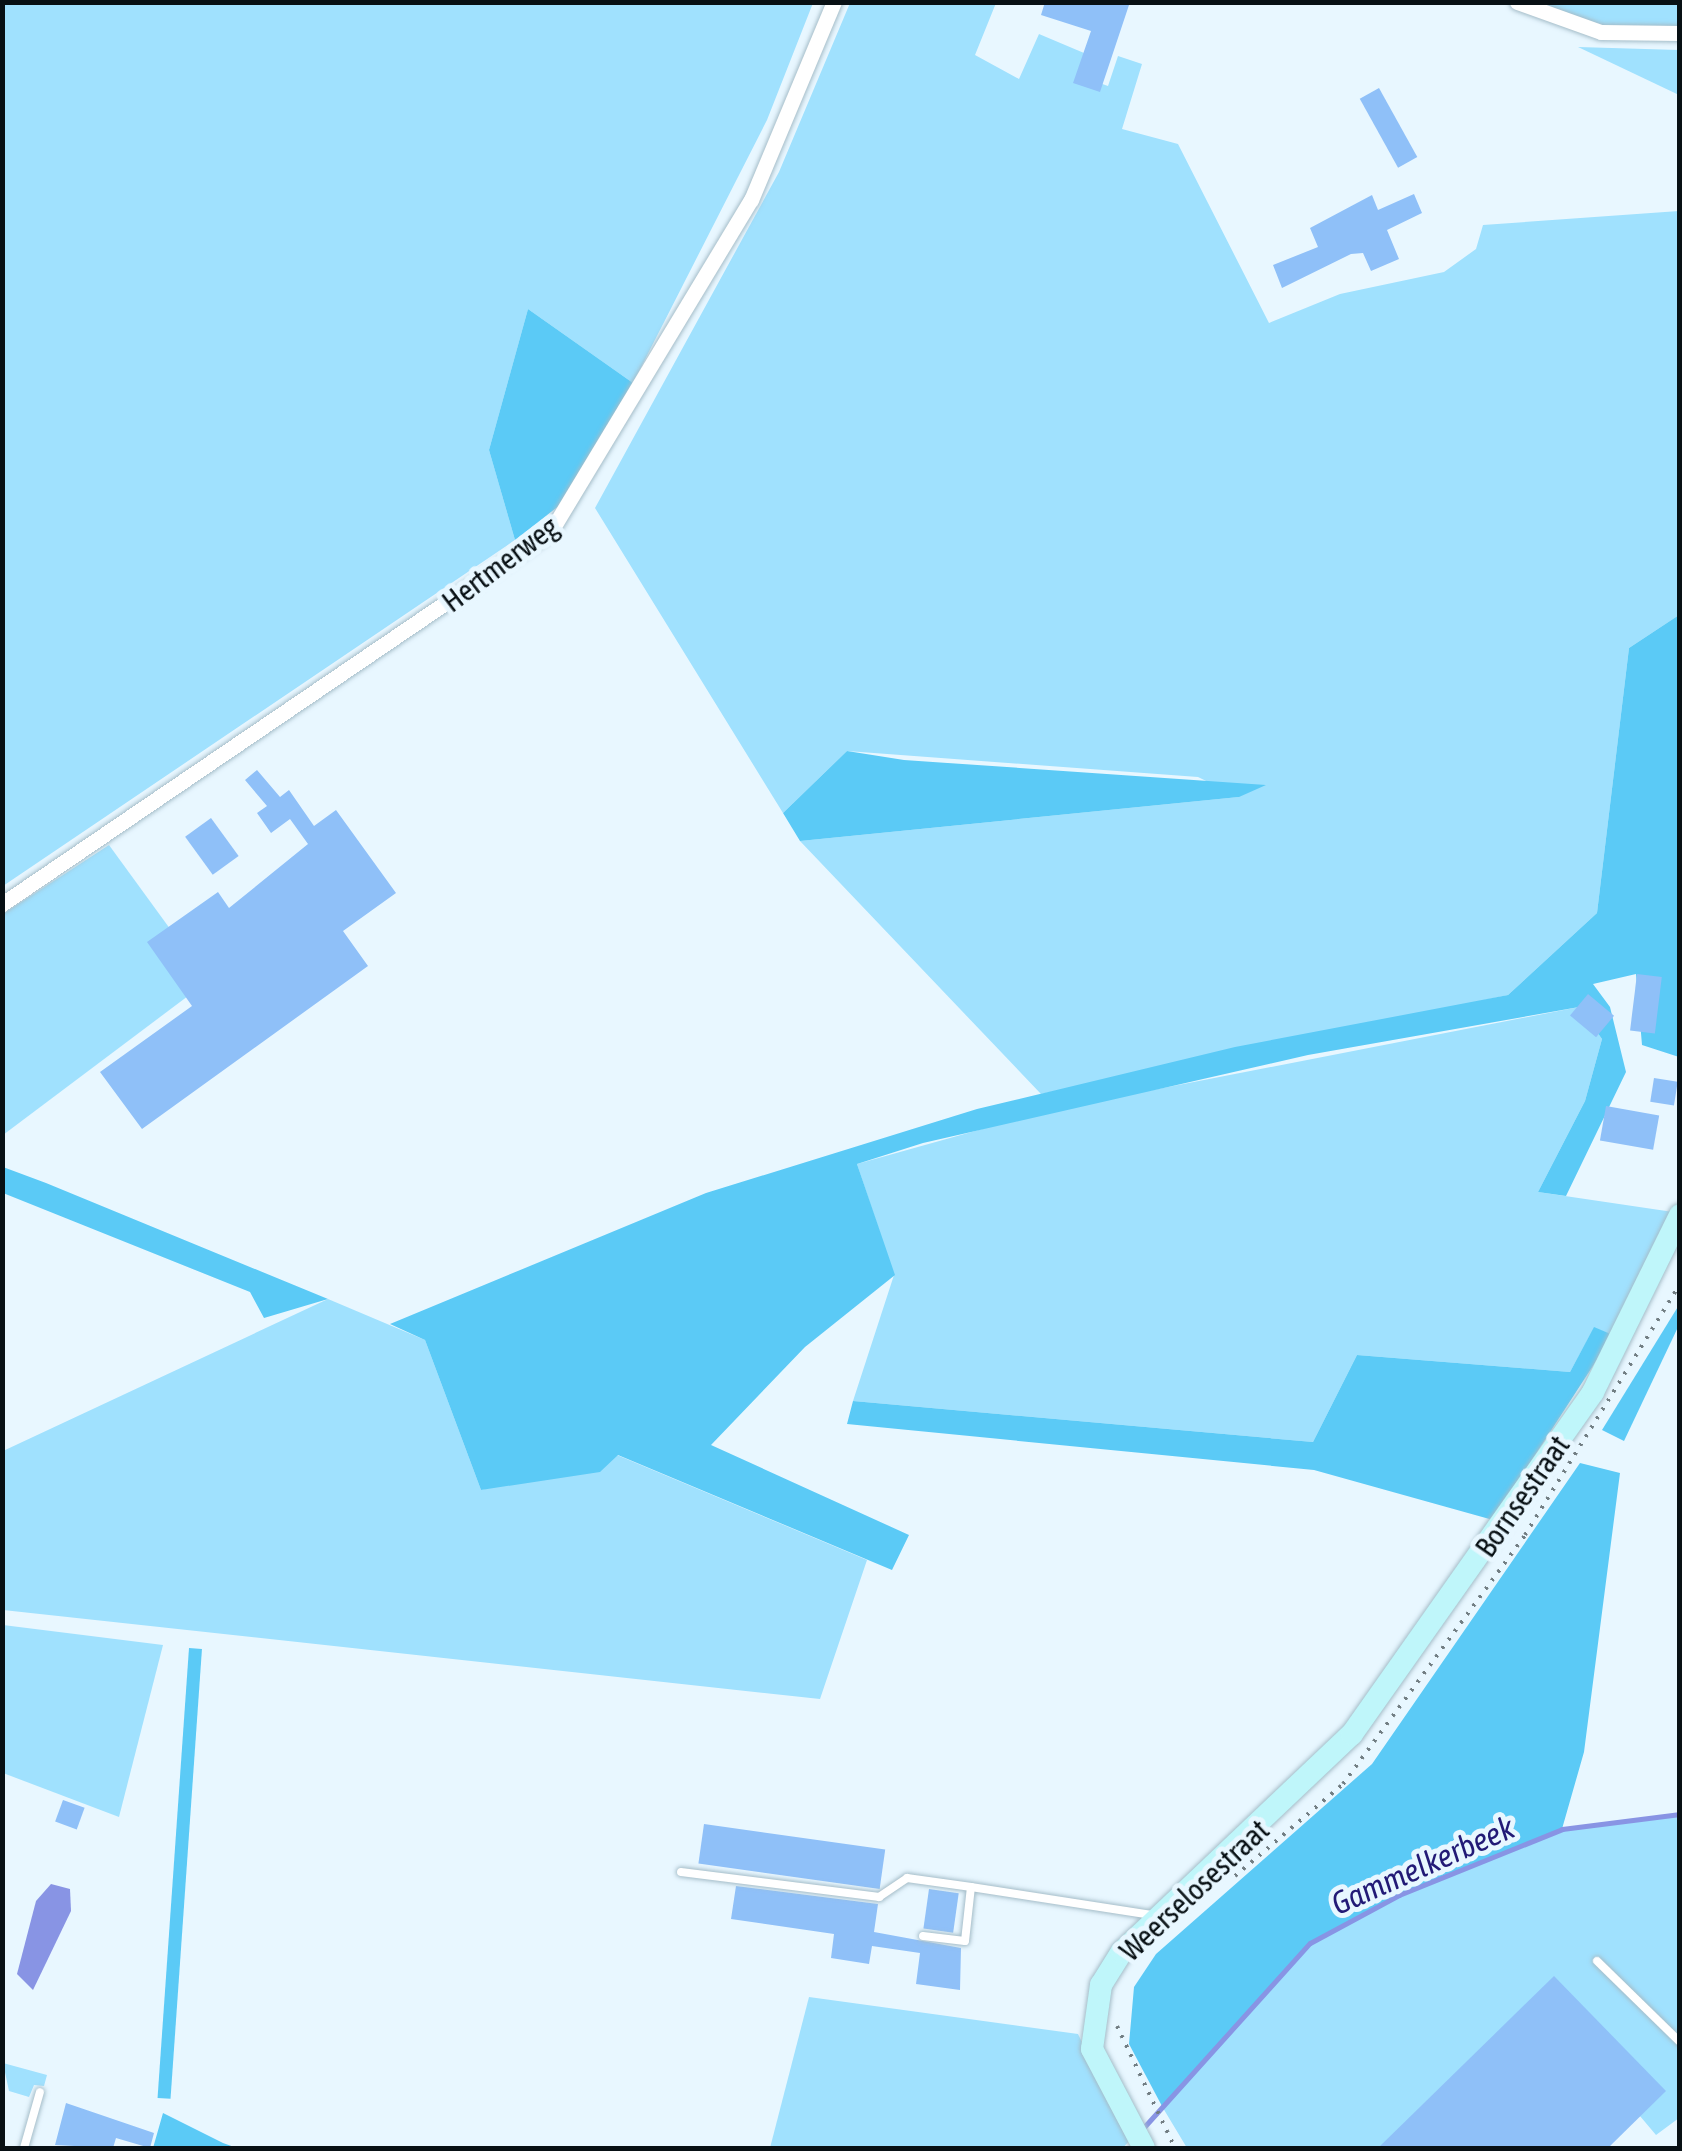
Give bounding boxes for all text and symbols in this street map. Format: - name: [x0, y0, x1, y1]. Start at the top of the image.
- street label: Hertmerweg: [435, 509, 565, 619]
- street label: Bornsestraat: [1467, 1428, 1577, 1564]
- water label: Gammelkerbeek: [1326, 1809, 1520, 1923]
- street label: Weerselosestraat: [1112, 1812, 1276, 1968]

